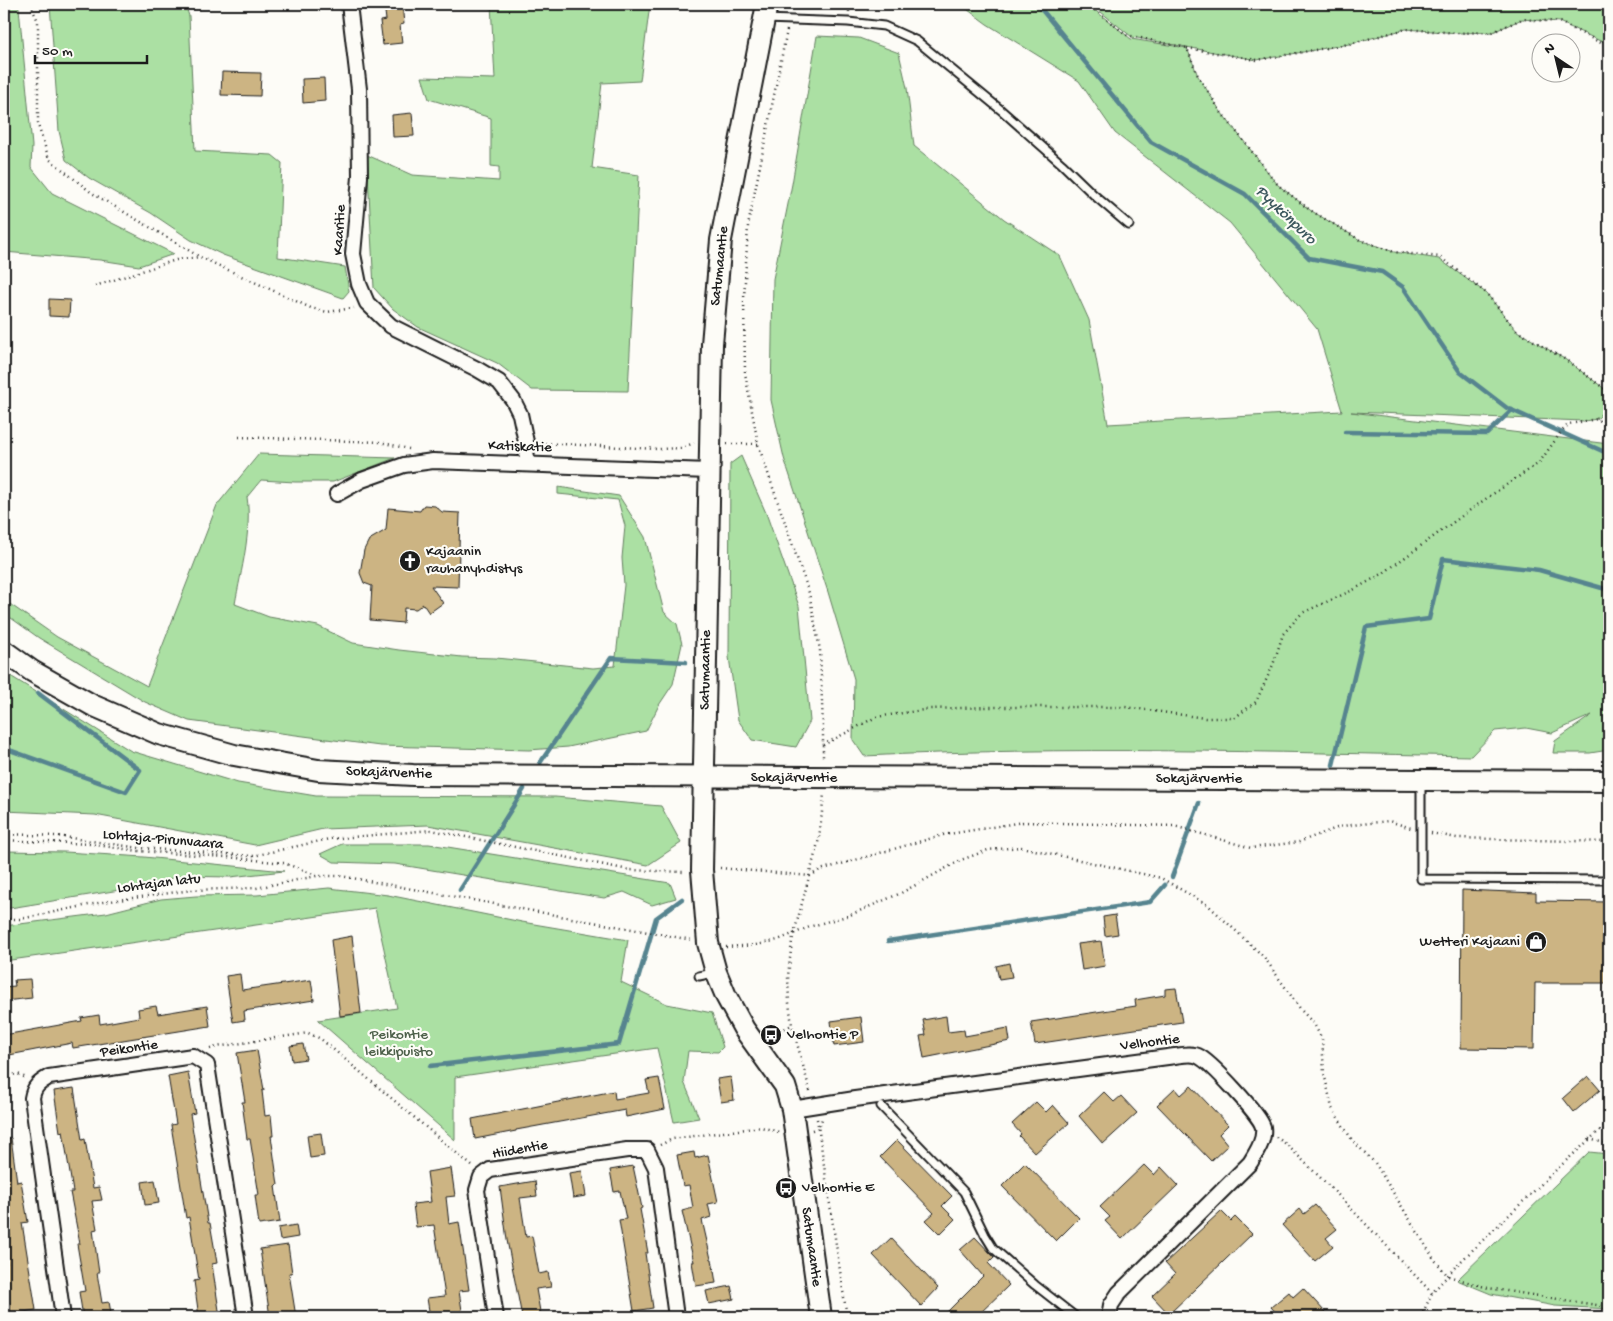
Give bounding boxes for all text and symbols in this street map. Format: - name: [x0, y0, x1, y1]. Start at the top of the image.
- scale bar: [35, 32, 148, 64]
- north arrow: [1530, 32, 1580, 82]
- text: N: [1541, 40, 1559, 59]
- text: 50 m: [42, 43, 73, 61]
- water label: Pyykönpuro: [1251, 182, 1320, 250]
- street label: Kaaritie: [330, 204, 350, 256]
- street label: Satumaantie: [707, 225, 733, 307]
- street label: Katiskatie: [488, 437, 552, 457]
- place label: Kajaanin rauhanyhdistys: [426, 543, 523, 578]
- church icon: Kajaanin rauhanyhdistys: [398, 549, 422, 573]
- street label: Satumaantie: [696, 630, 716, 710]
- street label: Sokajärventie: [346, 762, 433, 784]
- street label: Sokajärventie: [751, 769, 837, 787]
- street label: Sokajärventie: [1156, 770, 1242, 788]
- street label: Lohtaja-Pirunvaara: [102, 826, 225, 854]
- street label: Lohtajan latu: [116, 870, 202, 898]
- shop icon: Wetteri Kajaani: [1524, 930, 1548, 954]
- place label: Wetteri Kajaani: [1419, 933, 1520, 951]
- bus stop icon: Velhontie P: [759, 1023, 783, 1047]
- park label: Peikontie leikkipuisto: [365, 1026, 433, 1061]
- place label: Velhontie P: [786, 1026, 859, 1044]
- street label: Velhontie: [1118, 1030, 1181, 1056]
- street label: Peikontie: [98, 1036, 159, 1062]
- street label: Hiidentie: [491, 1136, 549, 1164]
- bus stop icon: Velhontie E: [774, 1176, 798, 1200]
- place label: Velhontie E: [801, 1179, 875, 1197]
- street label: Satumaantie: [797, 1206, 826, 1288]

